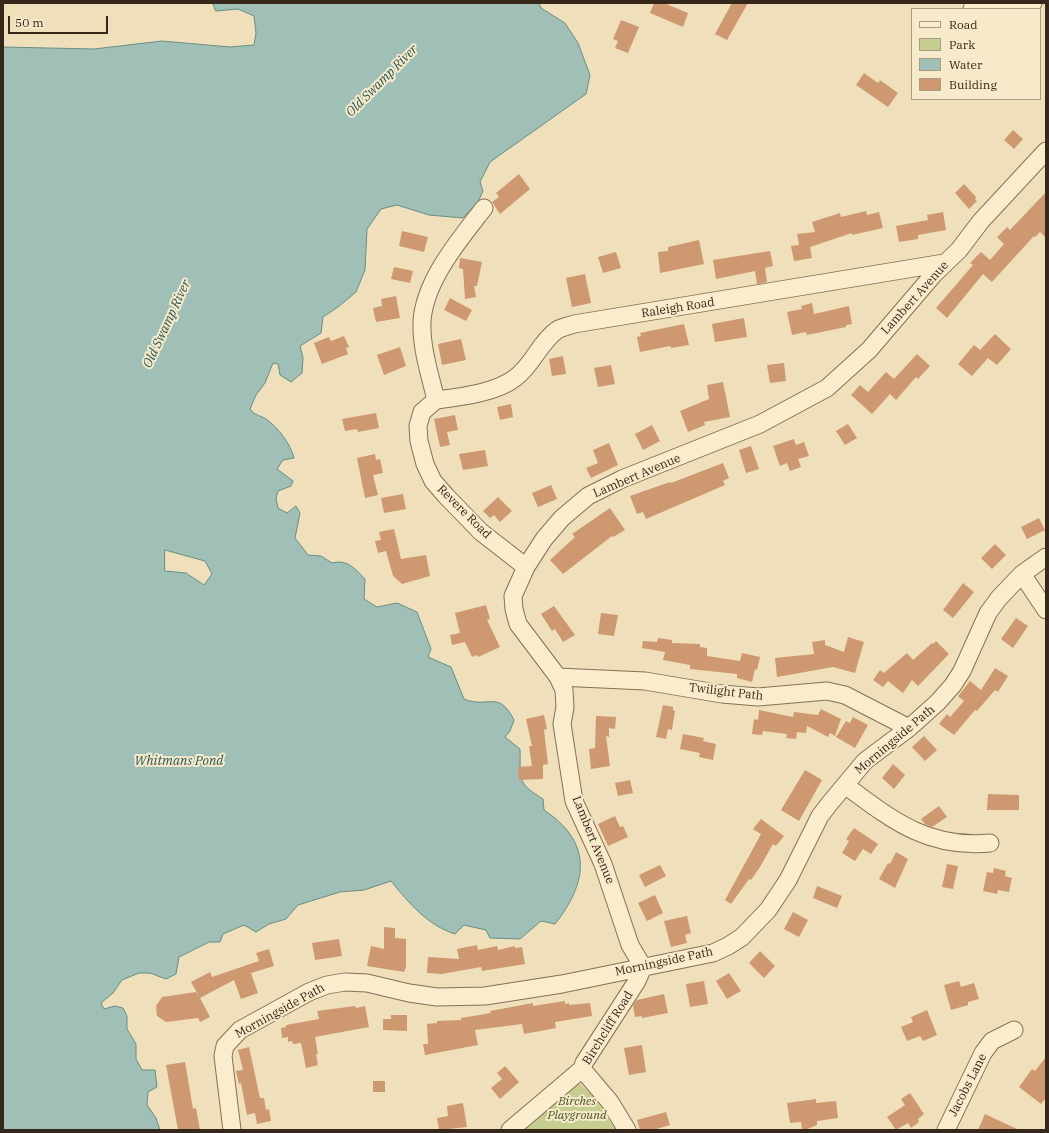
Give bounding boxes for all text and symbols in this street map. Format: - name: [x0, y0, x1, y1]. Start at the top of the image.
- scale bar: [10, 8, 110, 34]
- legend: [911, 8, 1041, 100]
- text: 50 m: [15, 15, 44, 30]
- text: Road: [949, 17, 978, 32]
- text: Park: [949, 37, 975, 52]
- water label: Old Swamp River: [343, 42, 421, 120]
- text: Water: [949, 57, 982, 72]
- text: Building: [949, 77, 997, 92]
- street label: Lambert Avenue: [878, 258, 952, 338]
- water label: Old Swamp River: [140, 277, 194, 371]
- street label: Raleigh Road: [640, 295, 716, 321]
- street label: Lambert Avenue: [591, 451, 683, 501]
- street label: Revere Road: [434, 482, 494, 542]
- street label: Twilight Path: [688, 680, 764, 704]
- street label: Morningside Path: [852, 702, 938, 778]
- water label: Whitmans Pond: [135, 753, 223, 769]
- street label: Lambert Avenue: [569, 794, 617, 886]
- street label: Morningside Path: [614, 945, 714, 979]
- street label: Morningside Path: [233, 981, 327, 1041]
- street label: Birchcliff Road: [580, 989, 636, 1067]
- street label: Jacobs Lane: [946, 1051, 990, 1119]
- park label: Birches Playground: [548, 1095, 606, 1123]

